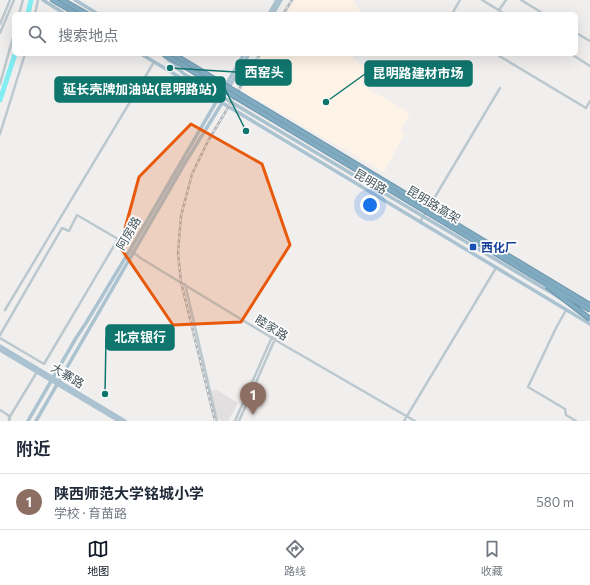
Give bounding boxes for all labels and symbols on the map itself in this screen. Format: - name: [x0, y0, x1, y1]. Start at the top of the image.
- callout: 西窑头: [236, 60, 291, 85]
- callout: 昆明路建材市场: [365, 61, 472, 86]
- text: 西窑头: [244, 64, 284, 80]
- text: 昆明路建材市场: [372, 65, 464, 81]
- callout: 延长壳牌加油站(昆明路站): [55, 77, 225, 102]
- text: 延长壳牌加油站(昆明路站): [63, 81, 217, 97]
- street label: 昆明路: [352, 166, 390, 196]
- street label: 昆明路高架: [405, 183, 463, 225]
- your location: [360, 195, 380, 215]
- street label: 阿房路: [113, 214, 143, 252]
- place label: 西化厂: [481, 240, 517, 254]
- marker: 西化厂: [468, 242, 478, 252]
- street label: 睦家路: [253, 312, 291, 342]
- callout: 北京银行: [106, 325, 174, 350]
- text: 北京银行: [114, 329, 166, 345]
- street label: 大寨路: [49, 360, 87, 390]
- pin: 1: [240, 382, 266, 415]

